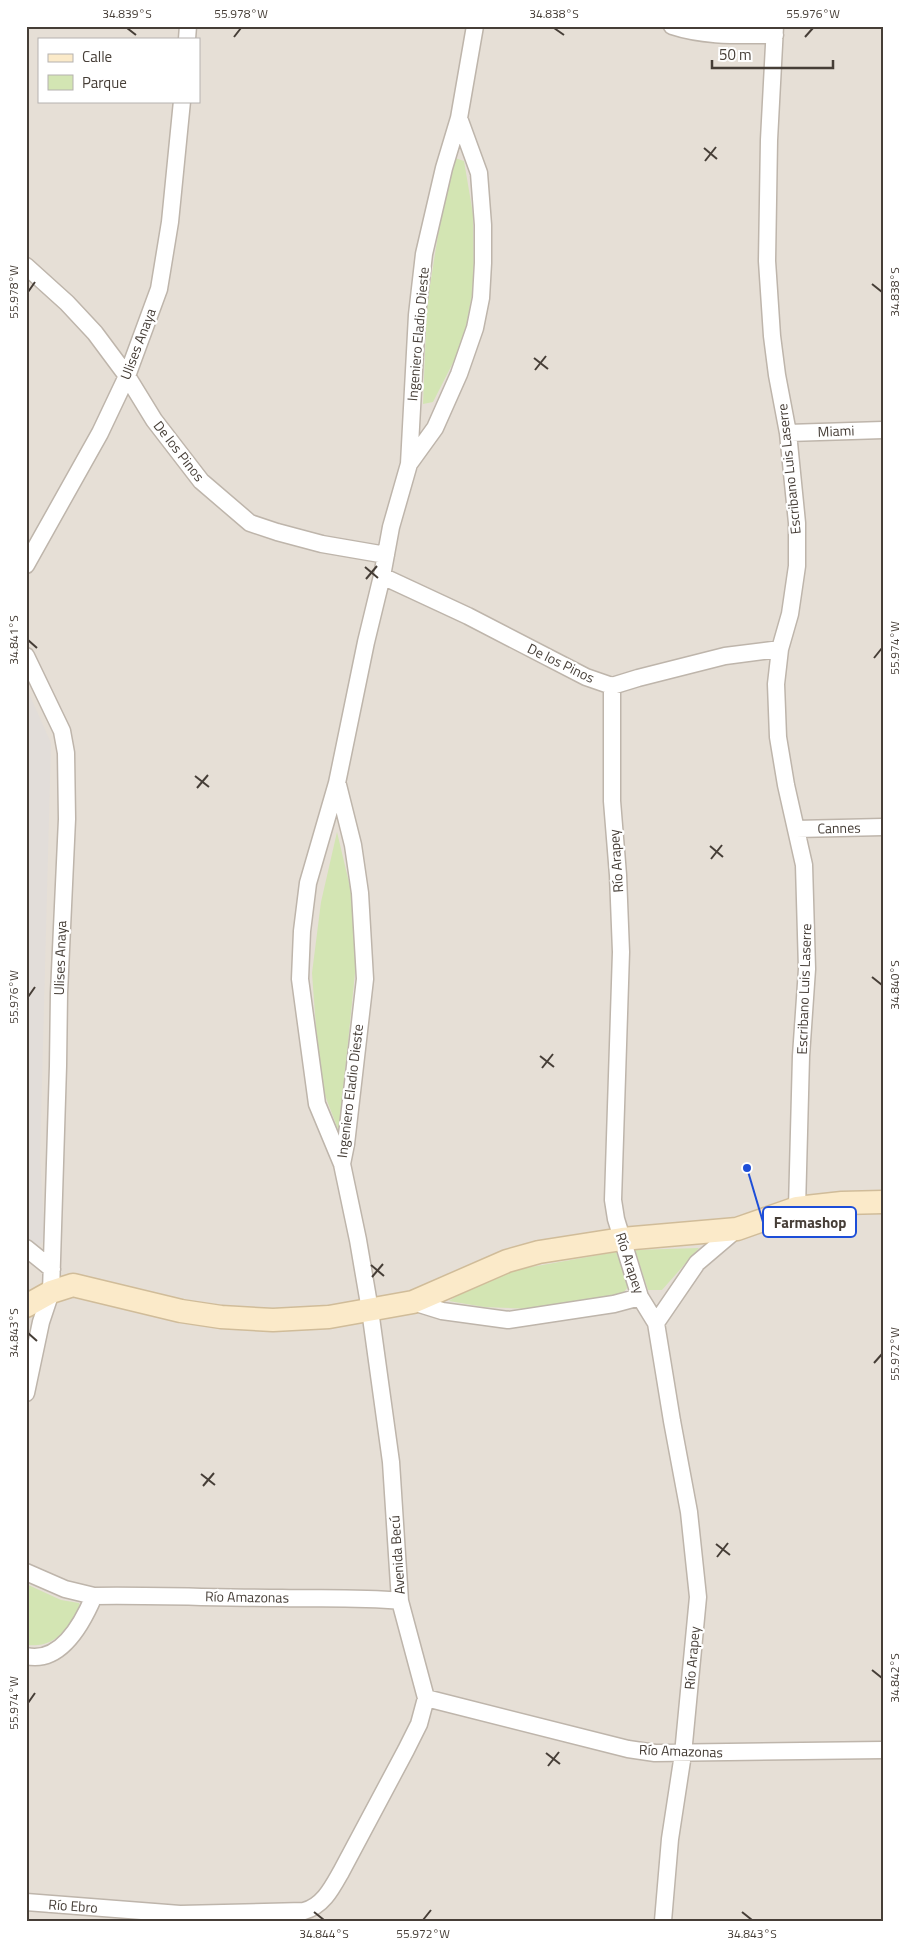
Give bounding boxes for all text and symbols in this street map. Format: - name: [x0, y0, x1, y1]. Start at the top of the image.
- text: 34.839°S: [102, 4, 152, 23]
- text: 55.978°W: [214, 4, 268, 23]
- text: 34.838°S: [529, 4, 579, 23]
- text: 55.976°W: [786, 4, 840, 23]
- legend: [38, 38, 200, 102]
- scale bar: [712, 38, 833, 70]
- text: 50 m: [719, 43, 752, 66]
- text: Calle: [82, 45, 112, 68]
- text: Parque: [82, 71, 127, 94]
- text: 55.978°W: [4, 265, 23, 319]
- street label: Ingeniero Eladio Dieste: [401, 266, 434, 402]
- text: 34.838°S: [885, 267, 904, 317]
- street label: Ulises Anaya: [114, 305, 161, 383]
- street label: Escribano Luis Laserre: [771, 403, 806, 535]
- street label: De los Pinos: [149, 416, 210, 486]
- street label: Miami: [817, 419, 855, 442]
- text: 34.841°S: [4, 615, 23, 665]
- text: 55.974°W: [885, 621, 904, 675]
- street label: De los Pinos: [524, 637, 598, 688]
- street label: Cannes: [817, 817, 861, 838]
- street label: Río Arapey: [603, 828, 628, 893]
- street label: Ulises Anaya: [48, 920, 71, 996]
- street label: Escribano Luis Laserre: [791, 923, 816, 1055]
- text: 34.840°S: [885, 960, 904, 1010]
- text: 55.976°W: [4, 970, 23, 1024]
- street label: Ingeniero Eladio Dieste: [331, 1023, 368, 1159]
- callout: Farmashop: [763, 1207, 856, 1237]
- text: Farmashop: [774, 1211, 846, 1234]
- street label: Río Arapey: [611, 1229, 650, 1296]
- text: 34.843°S: [4, 1308, 23, 1358]
- text: 55.972°W: [885, 1327, 904, 1381]
- street label: Avenida Becú: [383, 1515, 410, 1595]
- street label: Río Amazonas: [205, 1585, 289, 1608]
- street label: Río Arapey: [678, 1625, 705, 1690]
- text: 34.842°S: [885, 1653, 904, 1703]
- text: 55.974°W: [4, 1676, 23, 1730]
- street label: Río Amazonas: [639, 1739, 723, 1762]
- street label: Río Ebro: [48, 1893, 98, 1918]
- text: 34.844°S: [299, 1924, 349, 1943]
- text: 55.972°W: [396, 1924, 450, 1943]
- text: 34.843°S: [727, 1924, 777, 1943]

